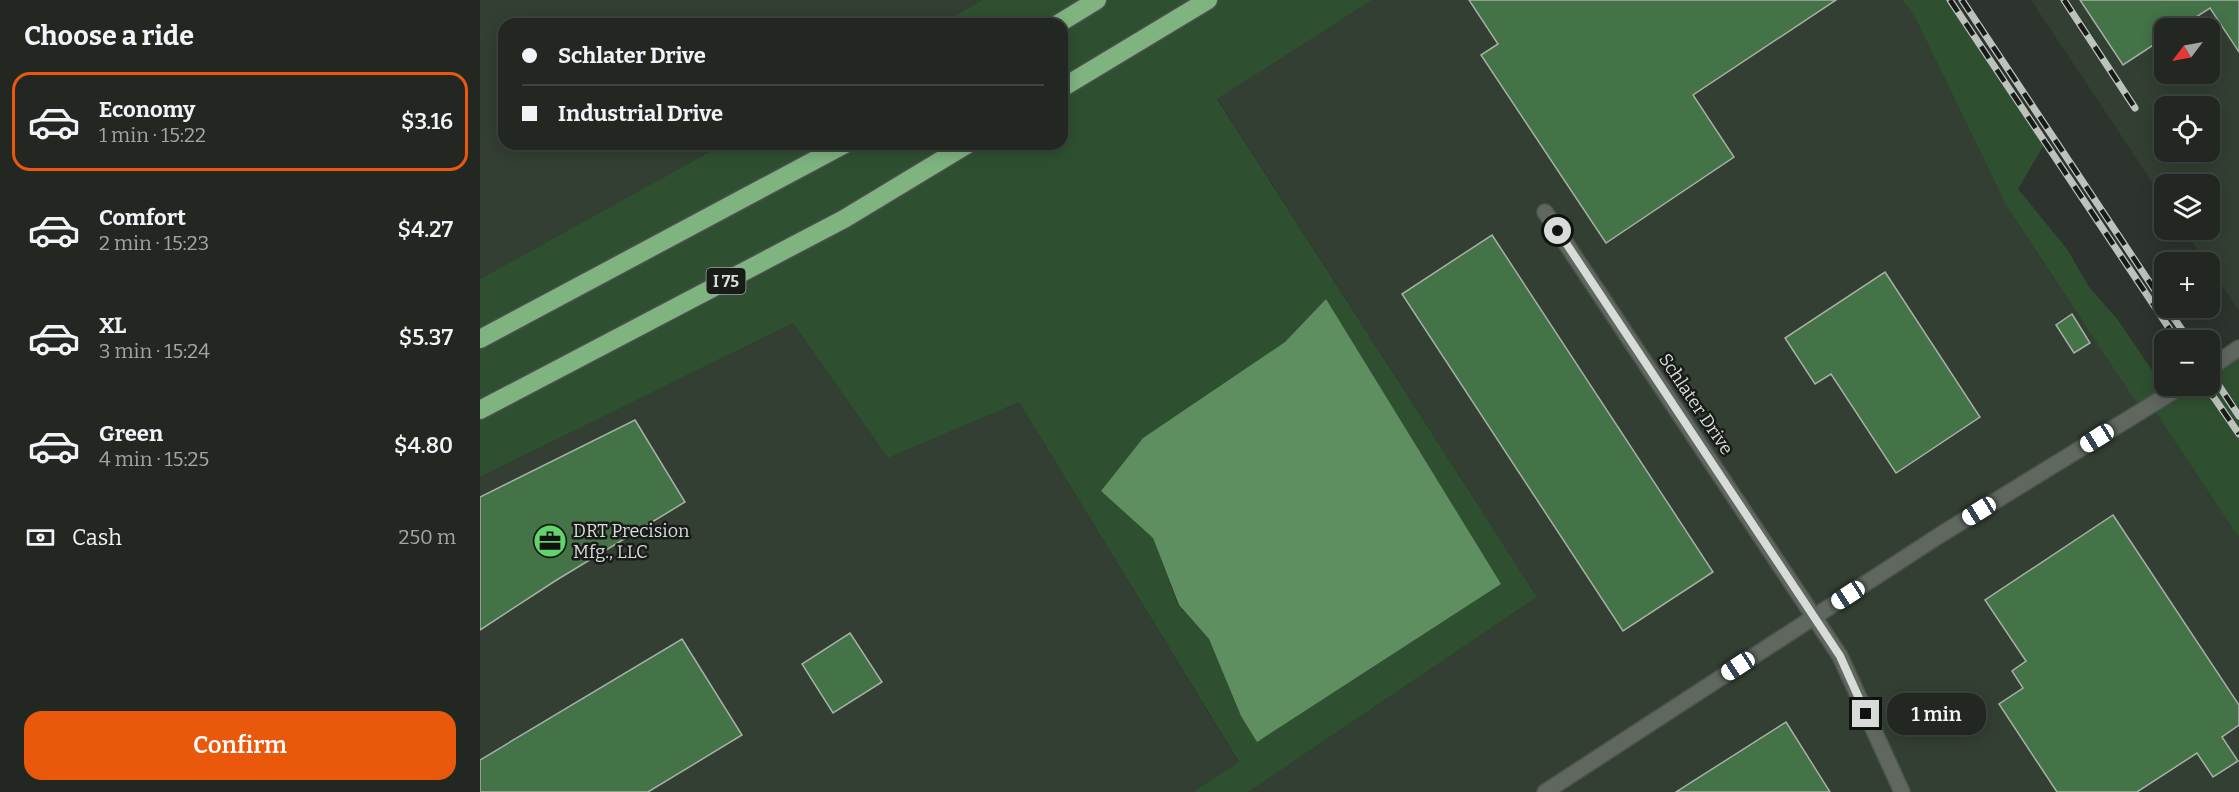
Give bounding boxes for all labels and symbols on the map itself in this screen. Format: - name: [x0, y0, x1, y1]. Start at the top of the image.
- north arrow: [2154, 18, 2220, 84]
- route start: [1544, 217, 1571, 244]
- road number: I 75: [706, 268, 746, 294]
- street label: Schlater Drive: [1654, 349, 1738, 459]
- car: [2077, 421, 2117, 455]
- car: [1959, 494, 1999, 528]
- place label: DRT Precision Mfg., LLC: [573, 520, 690, 563]
- office icon: DRT Precision Mfg., LLC: [532, 523, 568, 559]
- car: [1828, 578, 1868, 612]
- car: [1718, 649, 1758, 683]
- callout: 1 min: [1887, 693, 1986, 735]
- route end: [1852, 700, 1879, 727]

